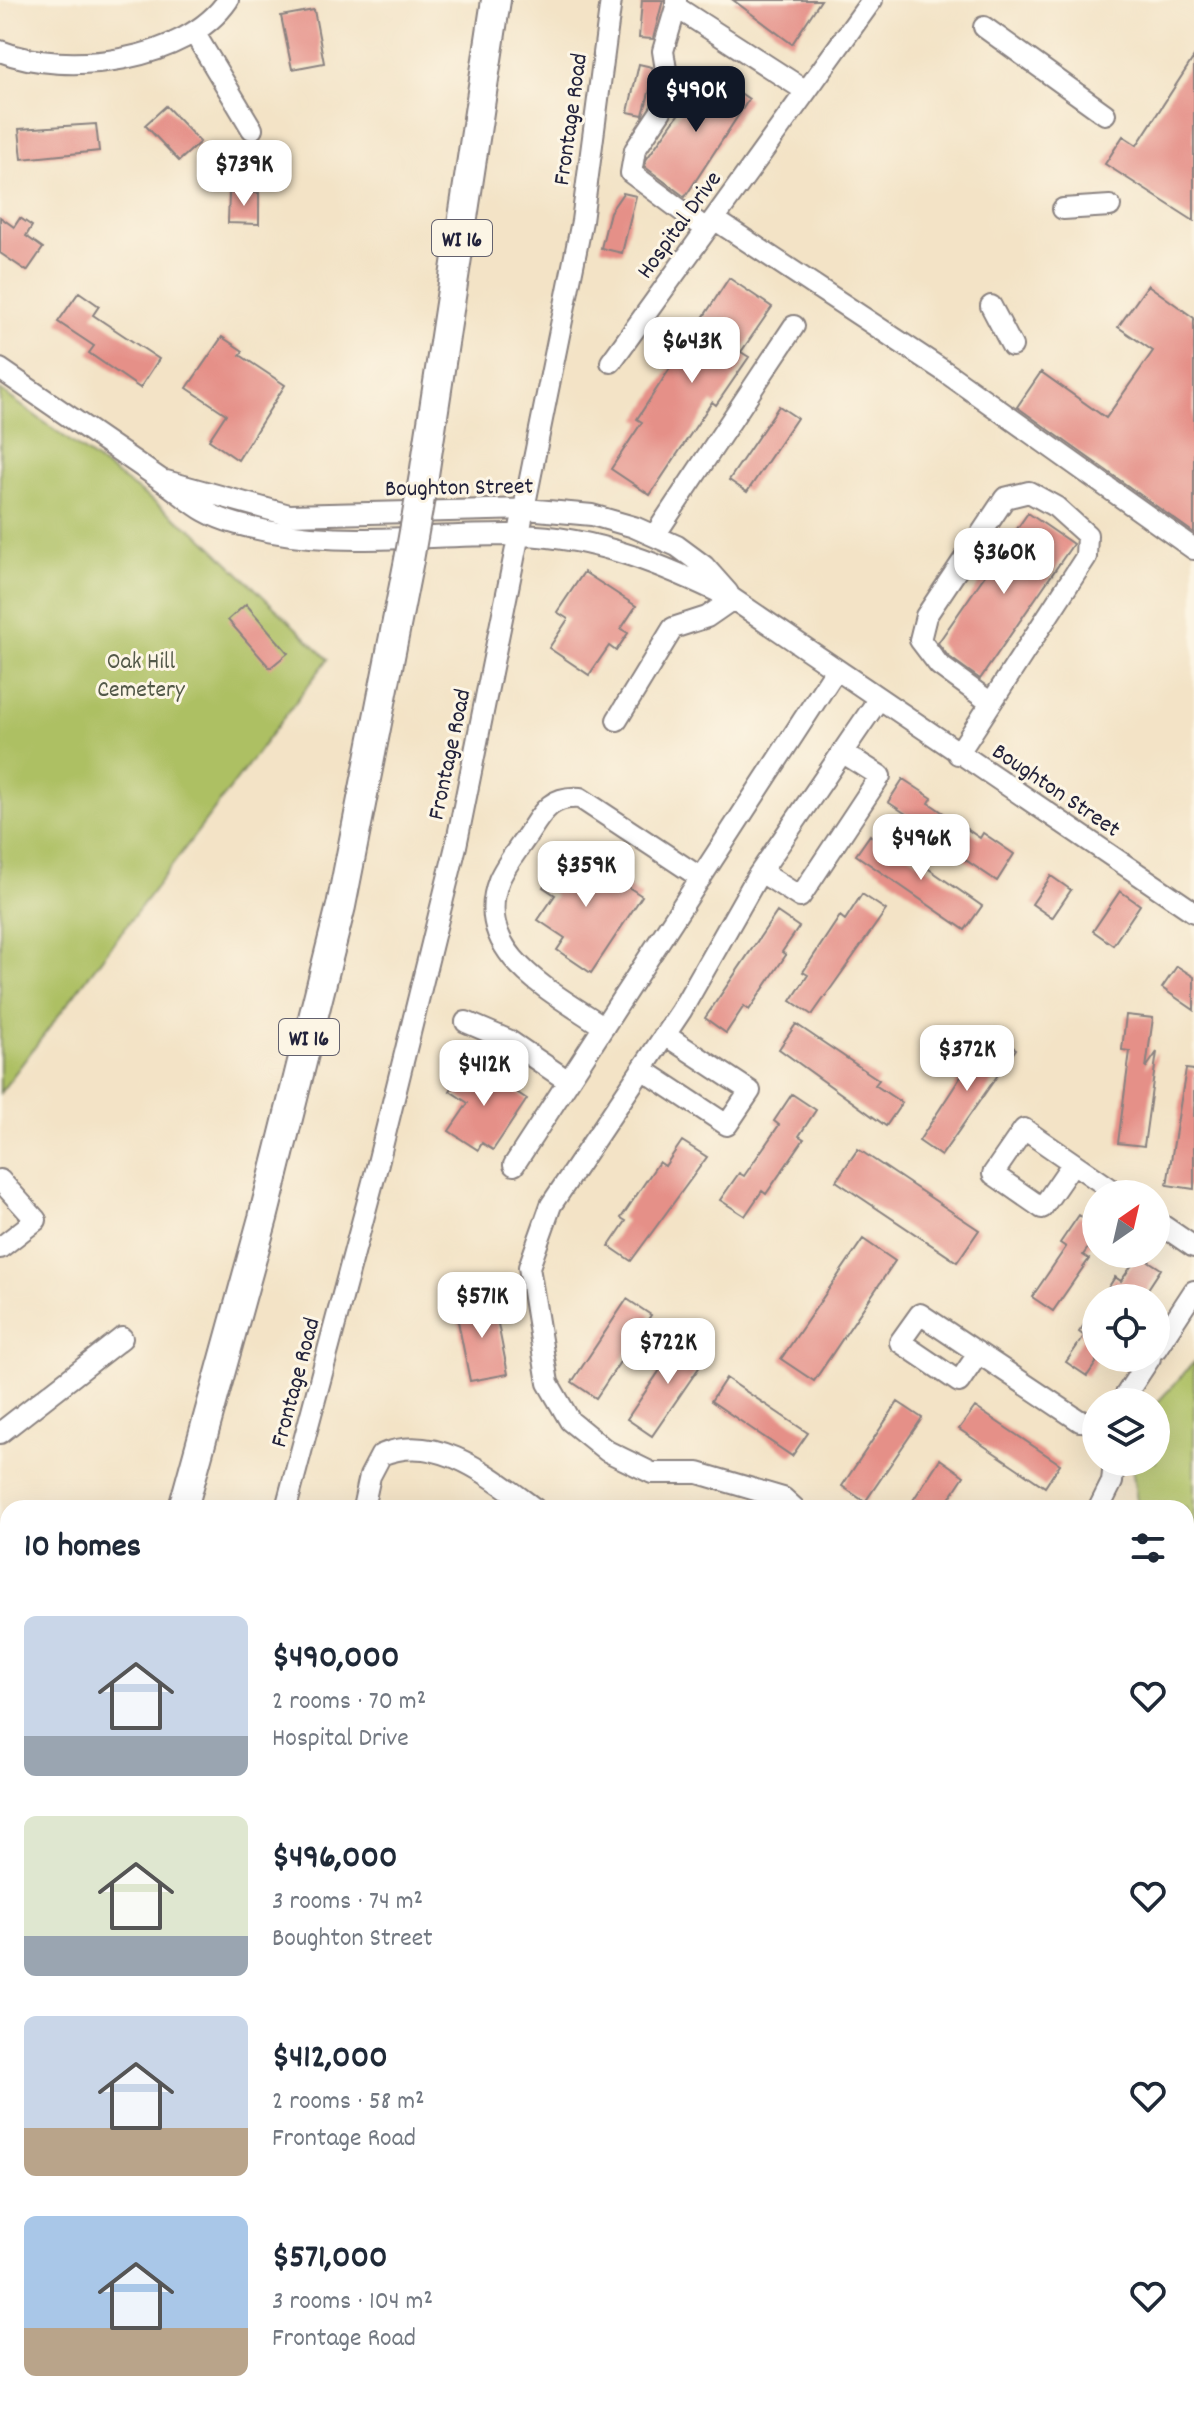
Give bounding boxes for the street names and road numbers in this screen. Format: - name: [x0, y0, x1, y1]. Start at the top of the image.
- street label: Frontage Road: [546, 51, 598, 188]
- street label: Hospital Drive: [630, 165, 731, 287]
- road number: WI 16: [432, 220, 492, 256]
- street label: Boughton Street: [385, 471, 534, 507]
- street label: Frontage Road: [420, 686, 481, 823]
- street label: Boughton Street: [984, 736, 1126, 847]
- road number: WI 16: [279, 1019, 339, 1055]
- street label: Frontage Road: [263, 1314, 331, 1451]

